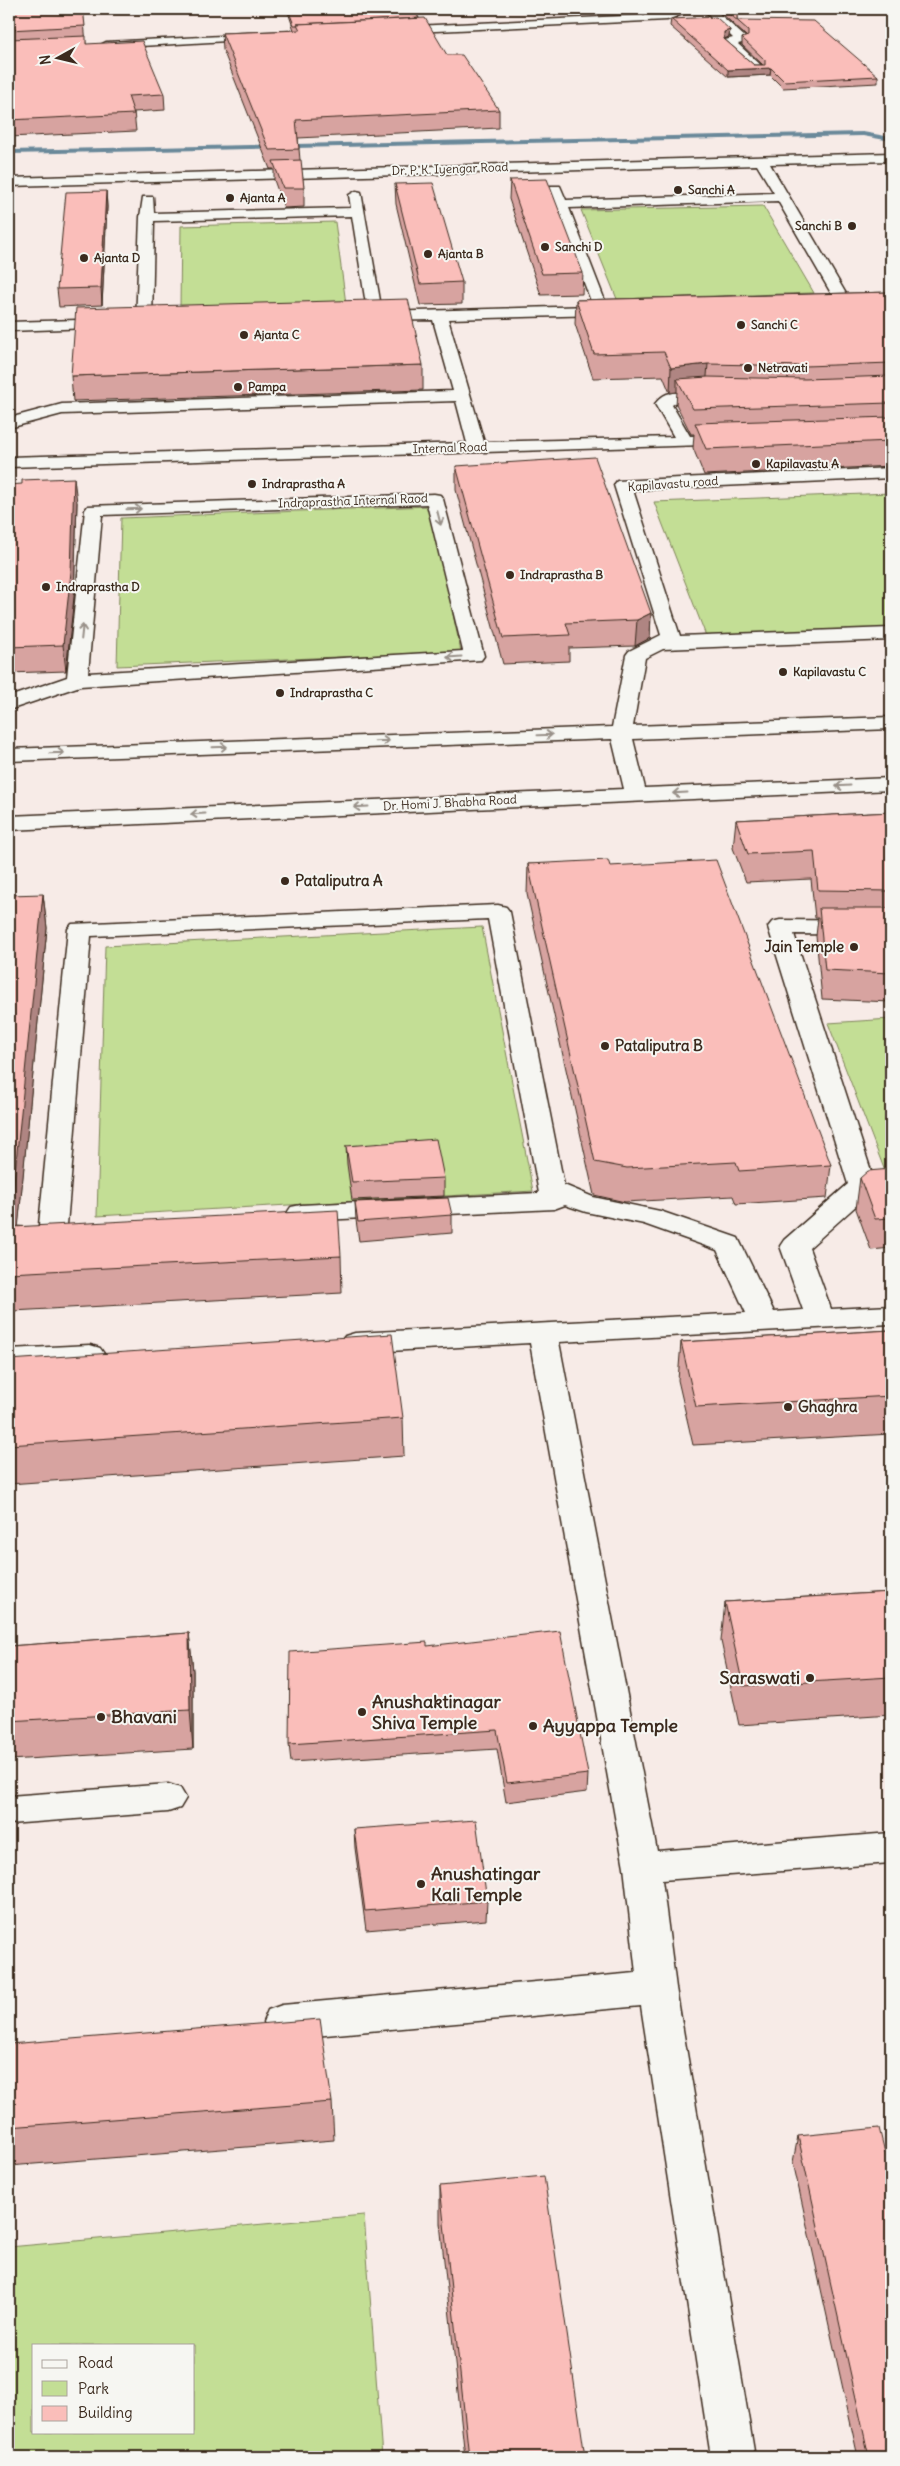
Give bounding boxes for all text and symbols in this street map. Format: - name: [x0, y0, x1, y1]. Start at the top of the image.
- north arrow: [32, 32, 82, 82]
- text: N: [36, 54, 55, 66]
- street label: Dr. P. K. Iyengar Road: [391, 159, 509, 178]
- place label: Sanchi A: [688, 182, 735, 197]
- marker: Sanchi A: [672, 184, 684, 196]
- place label: Ajanta A: [240, 190, 286, 205]
- marker: Ajanta A: [224, 192, 236, 204]
- place label: Sanchi B: [795, 218, 842, 233]
- marker: Sanchi B: [846, 220, 858, 232]
- place label: Sanchi D: [555, 239, 603, 254]
- marker: Sanchi D: [539, 241, 551, 253]
- place label: Ajanta B: [438, 246, 484, 261]
- marker: Ajanta B: [422, 248, 434, 260]
- place label: Ajanta D: [94, 250, 141, 265]
- marker: Ajanta D: [78, 252, 90, 264]
- place label: Sanchi C: [751, 317, 798, 332]
- marker: Sanchi C: [735, 319, 747, 331]
- place label: Ajanta C: [254, 327, 300, 342]
- marker: Ajanta C: [238, 329, 250, 341]
- place label: Netravati: [758, 360, 808, 375]
- marker: Netravati: [742, 362, 754, 374]
- place label: Pampa: [248, 379, 286, 395]
- marker: Pampa: [232, 381, 244, 393]
- street label: Internal Road: [412, 439, 488, 456]
- place label: Kapilavastu A: [766, 456, 839, 472]
- marker: Kapilavastu A: [750, 458, 762, 470]
- street label: Kapilavastu road: [627, 473, 719, 494]
- place label: Indraprastha A: [262, 476, 345, 492]
- marker: Indraprastha A: [246, 478, 258, 490]
- street label: Indraprastha Internal Raod: [278, 490, 428, 511]
- one-way arrow: [126, 504, 142, 513]
- one-way arrow: [435, 509, 444, 525]
- place label: Indraprastha B: [520, 567, 603, 583]
- marker: Indraprastha B: [504, 569, 516, 581]
- place label: Indraprastha D: [56, 579, 140, 595]
- marker: Indraprastha D: [40, 581, 52, 593]
- one-way arrow: [77, 624, 87, 640]
- one-way arrow: [446, 652, 462, 661]
- place label: Kapilavastu C: [793, 664, 866, 680]
- marker: Kapilavastu C: [777, 666, 789, 678]
- place label: Indraprastha C: [290, 685, 373, 701]
- marker: Indraprastha C: [274, 687, 286, 699]
- one-way arrow: [536, 731, 552, 740]
- one-way arrow: [374, 737, 390, 746]
- one-way arrow: [212, 742, 228, 752]
- one-way arrow: [49, 748, 65, 758]
- one-way arrow: [835, 781, 851, 790]
- one-way arrow: [672, 788, 688, 798]
- street label: Dr. Homi J. Bhabha Road: [383, 792, 517, 813]
- one-way arrow: [353, 803, 369, 812]
- one-way arrow: [190, 810, 206, 819]
- place label: Pataliputra A: [295, 871, 383, 891]
- marker: Pataliputra A: [279, 875, 291, 887]
- place label: Jain Temple: [764, 937, 844, 957]
- marker: Jain Temple: [848, 941, 860, 953]
- place label: Pataliputra B: [615, 1036, 703, 1056]
- marker: Pataliputra B: [599, 1040, 611, 1052]
- place label: Ghaghra: [798, 1397, 858, 1417]
- marker: Ghaghra: [782, 1401, 794, 1413]
- place label: Saraswati: [720, 1666, 800, 1689]
- marker: Saraswati: [804, 1672, 816, 1684]
- place label: Anushaktinagar Shiva Temple: [372, 1690, 501, 1734]
- place label: Bhavani: [111, 1705, 177, 1728]
- marker: Anushaktinagar Shiva Temple: [356, 1706, 368, 1718]
- marker: Bhavani: [95, 1711, 107, 1723]
- place label: Ayyappa Temple: [543, 1714, 678, 1737]
- marker: Ayyappa Temple: [527, 1720, 539, 1732]
- place label: Anushatingar Kali Temple: [431, 1862, 541, 1906]
- marker: Anushatingar Kali Temple: [415, 1878, 427, 1890]
- legend: [32, 2344, 195, 2434]
- text: Road: [78, 2353, 113, 2372]
- text: Park: [78, 2379, 109, 2398]
- text: Building: [78, 2403, 133, 2422]

